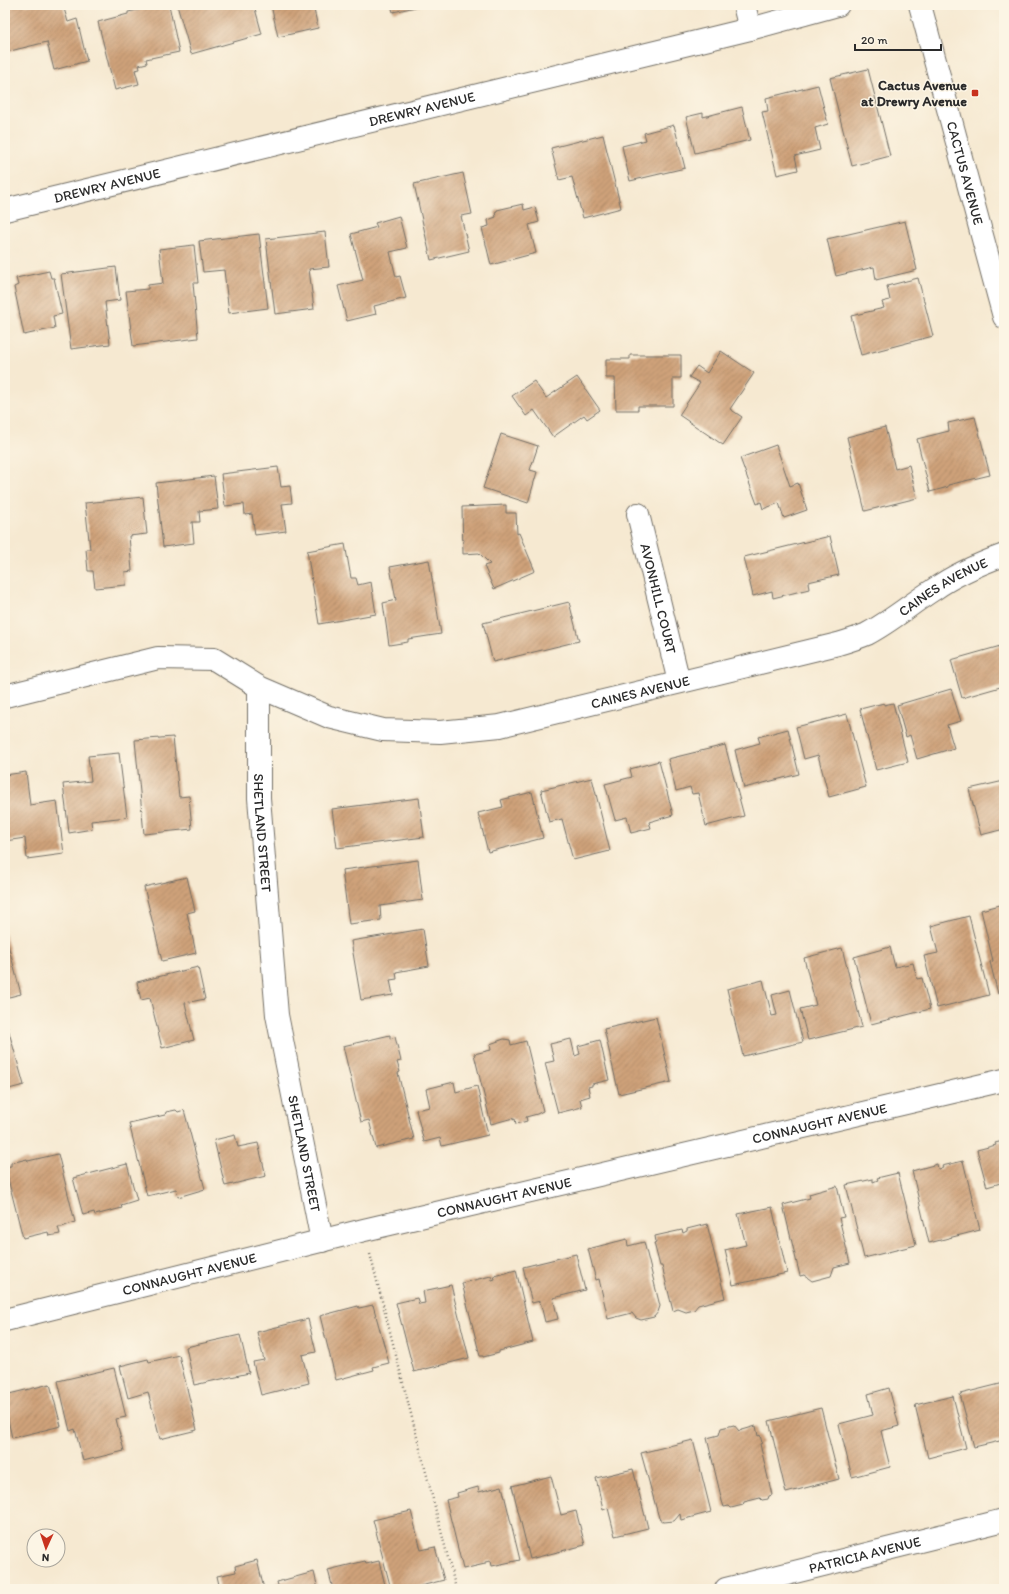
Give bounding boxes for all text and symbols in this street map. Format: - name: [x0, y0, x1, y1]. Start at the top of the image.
- scale bar: [855, 26, 941, 52]
- text: 20 m: [861, 33, 888, 47]
- place label: Cactus Avenue at Drewry Avenue: [861, 77, 967, 110]
- street label: DREWRY AVENUE: [367, 88, 477, 130]
- marker: Cactus Avenue at Drewry Avenue: [970, 88, 980, 98]
- street label: CACTUS AVENUE: [943, 119, 987, 227]
- street label: DREWRY AVENUE: [52, 164, 162, 206]
- street label: AVONHILL COURT: [637, 541, 680, 656]
- street label: CAINES AVENUE: [895, 554, 990, 620]
- street label: CAINES AVENUE: [589, 672, 692, 712]
- street label: SHETLAND STREET: [251, 774, 275, 893]
- street label: SHETLAND STREET: [285, 1094, 325, 1214]
- street label: CONNAUGHT AVENUE: [751, 1099, 889, 1147]
- street label: CONNAUGHT AVENUE: [435, 1173, 573, 1221]
- street label: CONNAUGHT AVENUE: [120, 1249, 258, 1299]
- north arrow: [26, 1528, 66, 1568]
- street label: PATRICIA AVENUE: [807, 1532, 923, 1577]
- text: N: [41, 1551, 50, 1564]

